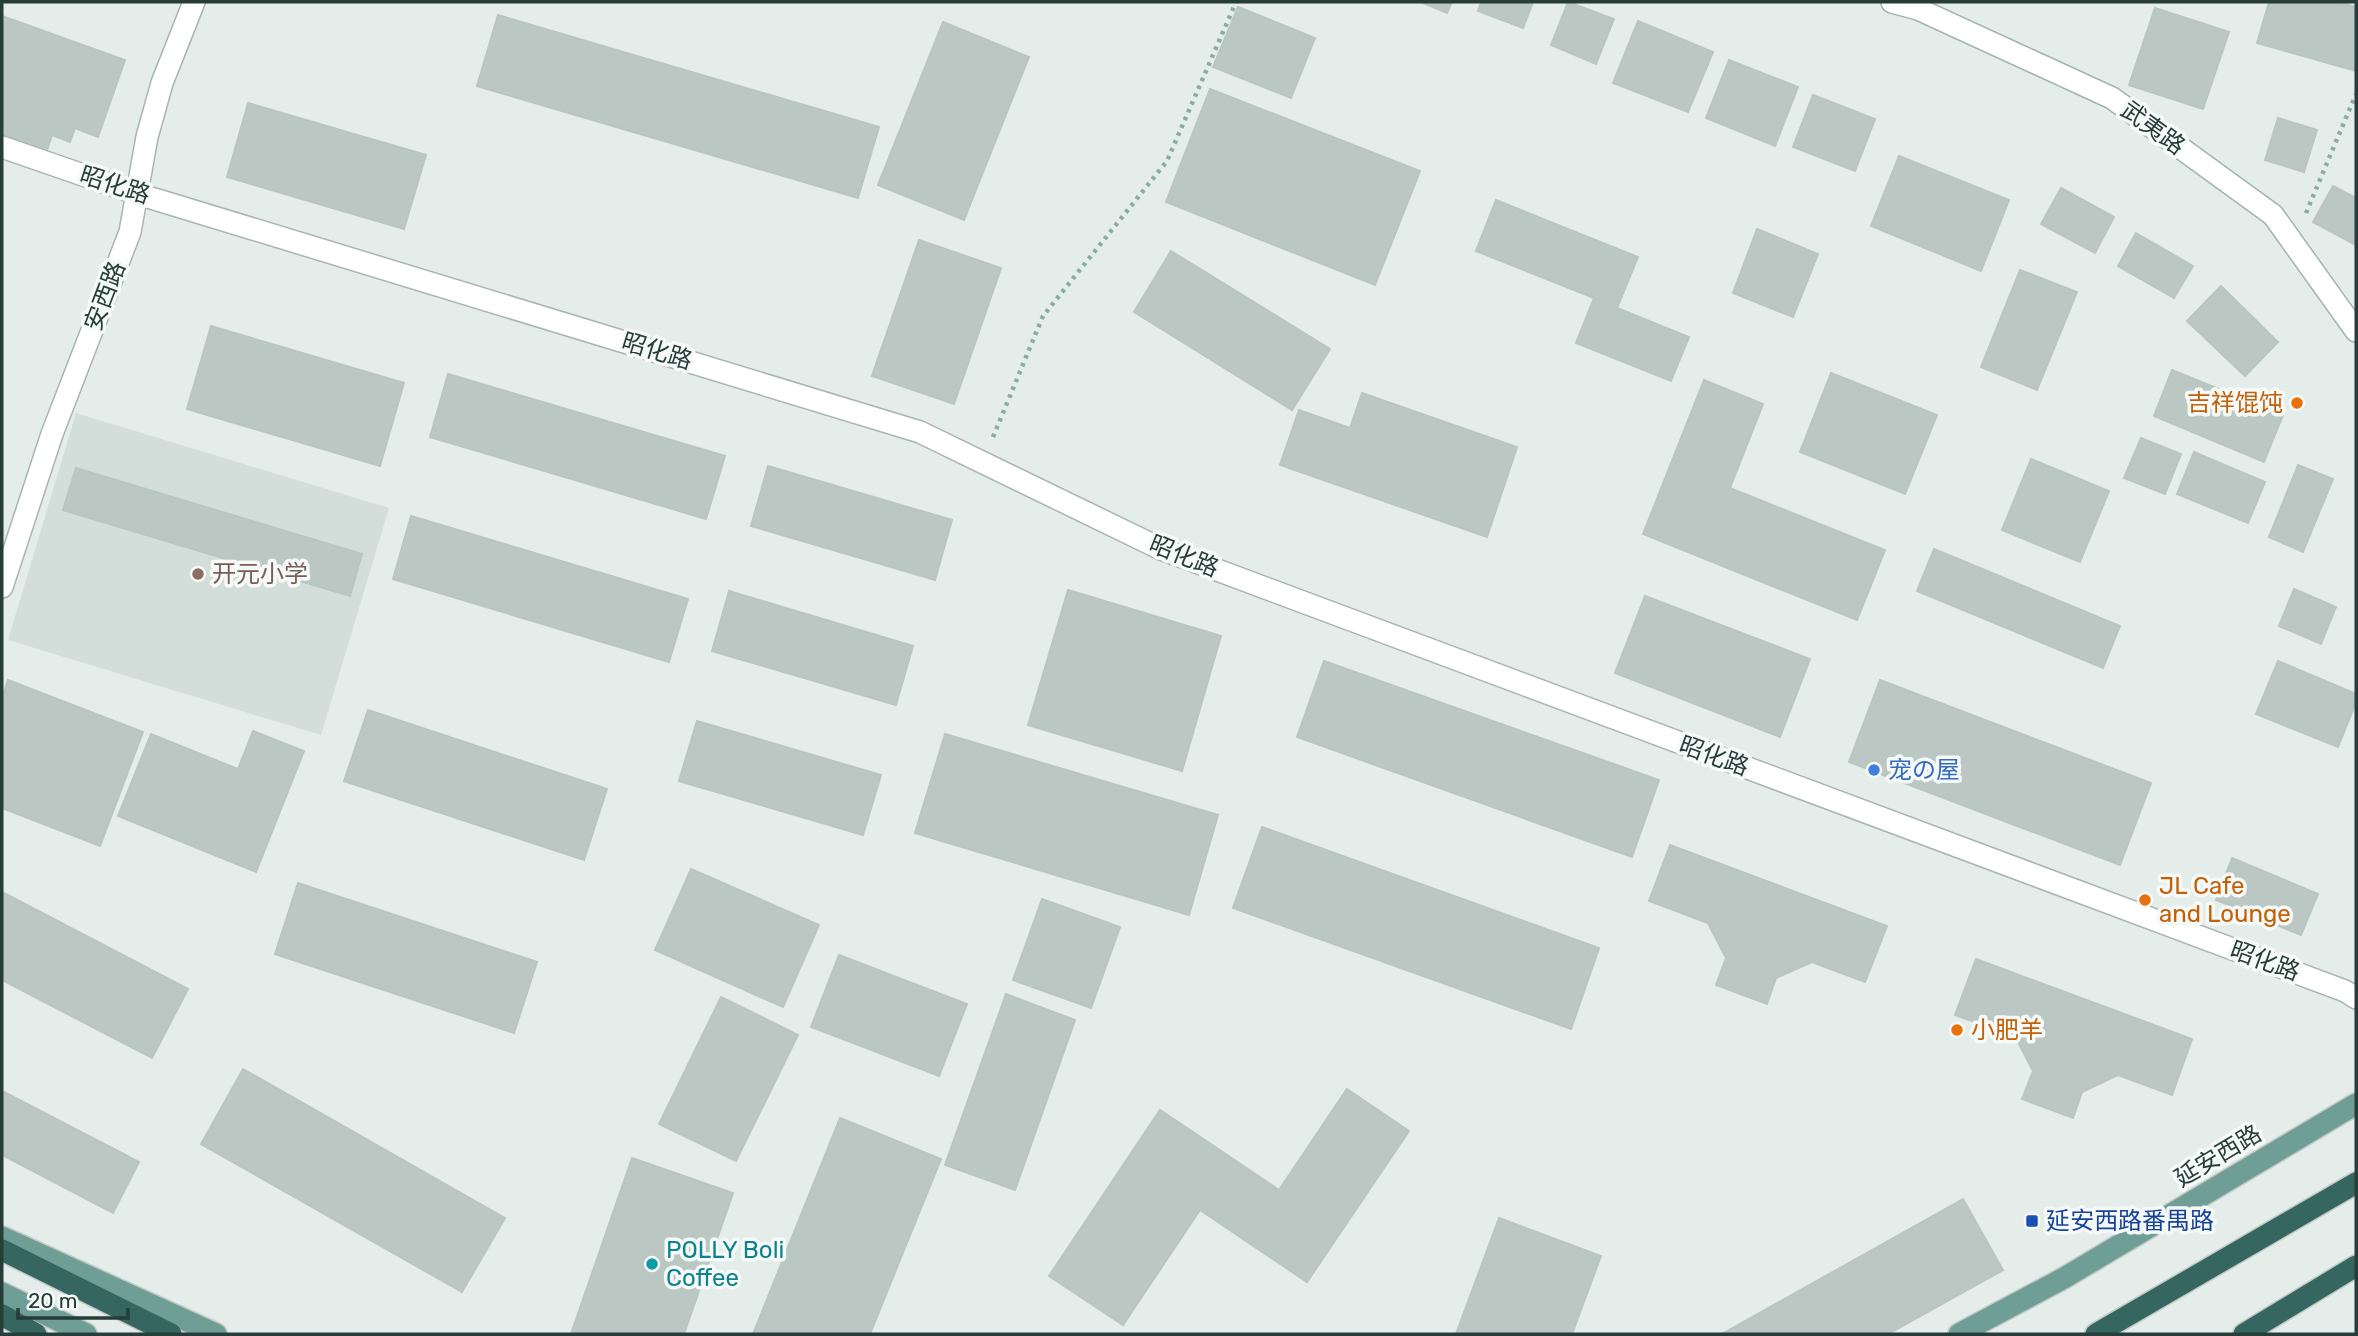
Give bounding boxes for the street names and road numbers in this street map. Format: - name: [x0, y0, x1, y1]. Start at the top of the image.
- street label: 武夷路: [2116, 96, 2190, 160]
- street label: 昭化路: [76, 161, 154, 209]
- street label: 安西路: [79, 257, 131, 335]
- street label: 昭化路: [618, 327, 696, 375]
- street label: 昭化路: [1145, 530, 1223, 582]
- street label: 昭化路: [1675, 731, 1753, 781]
- street label: 昭化路: [2226, 936, 2304, 986]
- street label: 延安西路: [2170, 1119, 2266, 1193]

